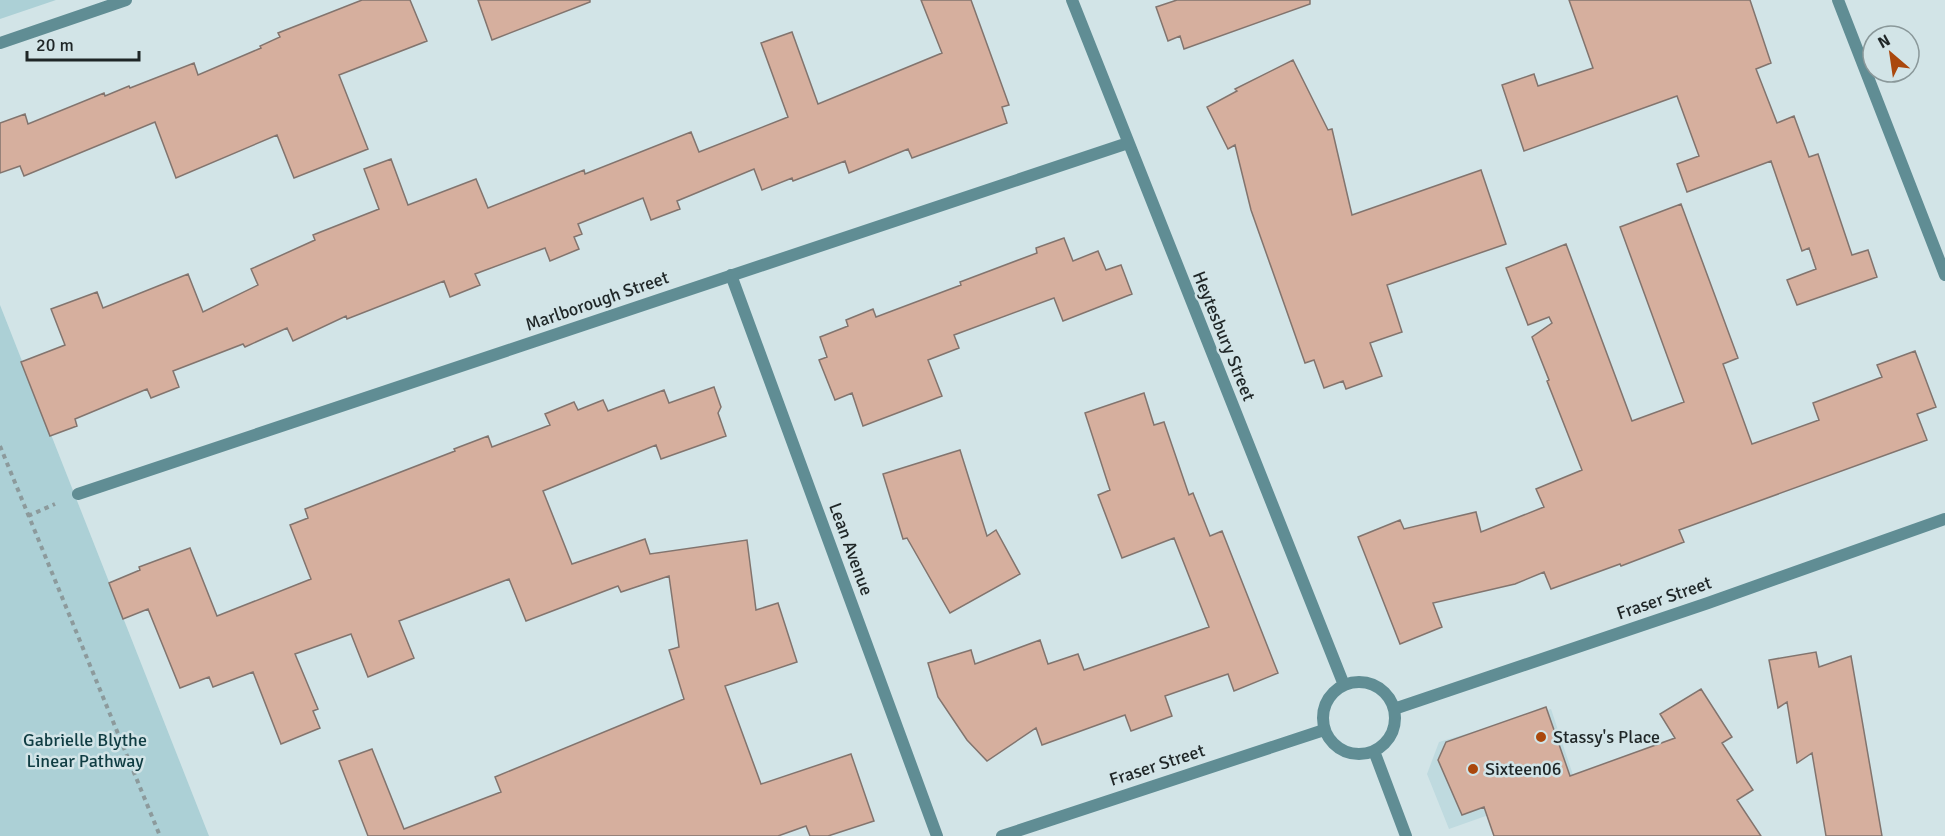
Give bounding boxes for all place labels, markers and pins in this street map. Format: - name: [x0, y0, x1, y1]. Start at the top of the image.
- place label: Stassy's Place: [1553, 726, 1660, 748]
- marker: Stassy's Place: [1534, 730, 1548, 744]
- place label: Sixteen06: [1485, 758, 1562, 780]
- marker: Sixteen06: [1466, 762, 1480, 776]

